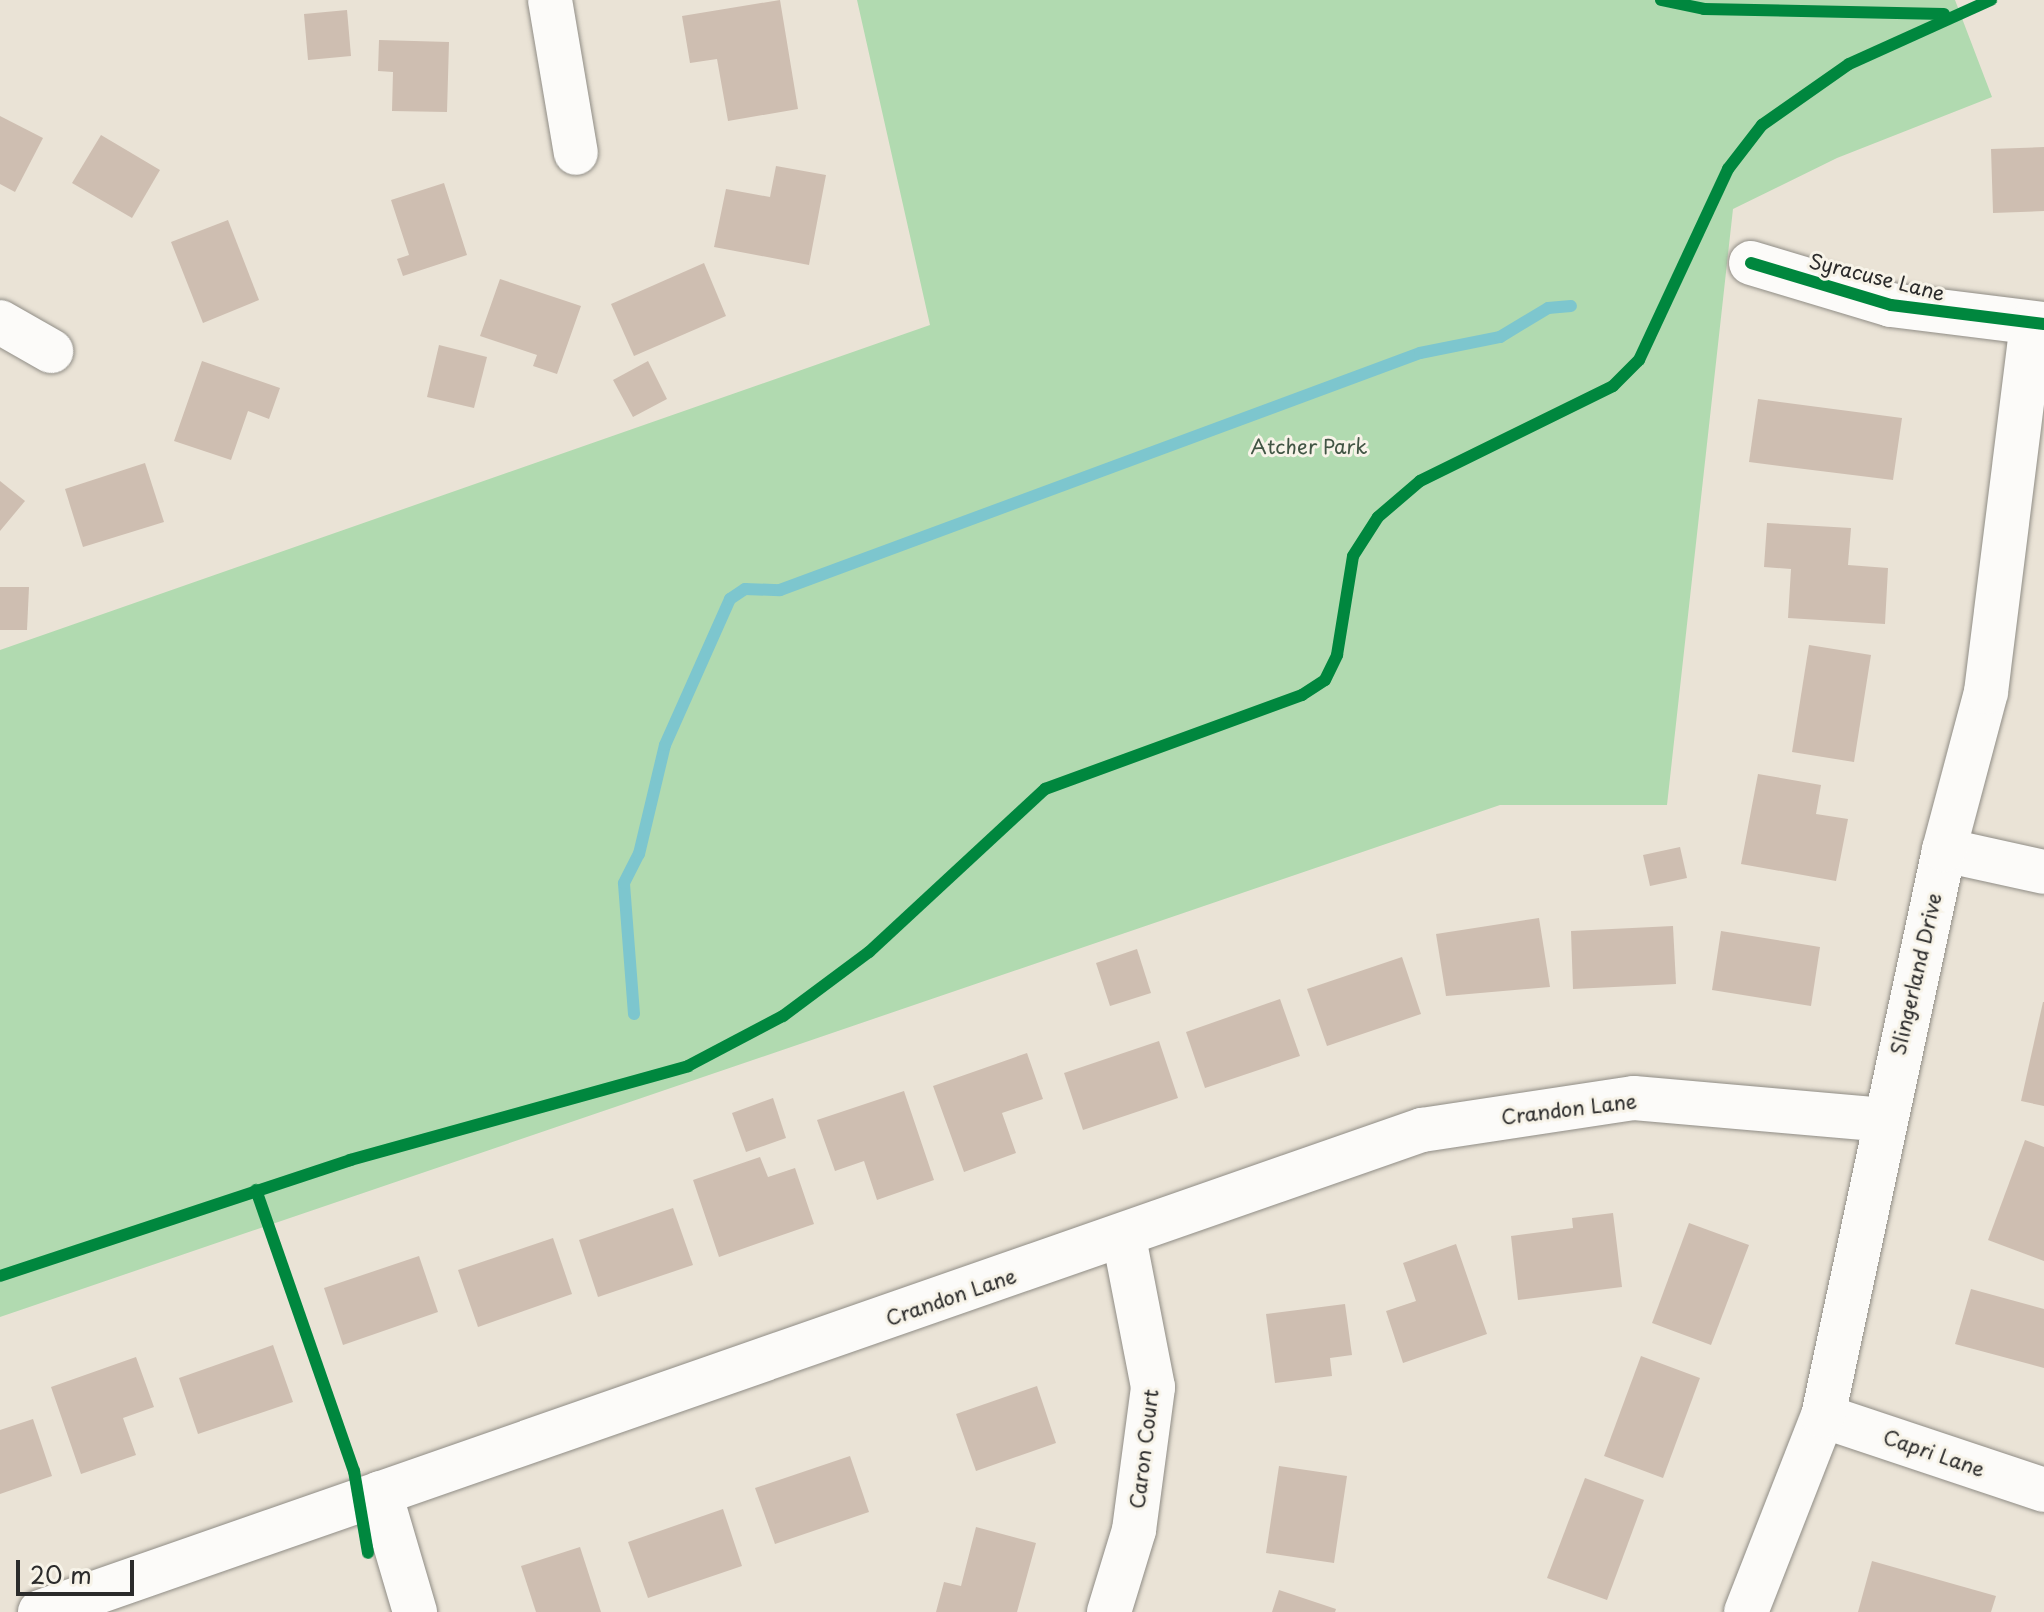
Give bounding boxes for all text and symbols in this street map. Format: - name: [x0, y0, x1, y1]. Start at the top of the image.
- street label: Syracuse Lane: [1806, 248, 1948, 306]
- park label: Atcher Park: [1250, 434, 1368, 458]
- street label: Slingerland Drive: [1886, 891, 1946, 1057]
- street label: Crandon Lane: [1500, 1089, 1638, 1129]
- street label: Crandon Lane: [883, 1263, 1019, 1331]
- street label: Caron Court: [1125, 1388, 1163, 1510]
- street label: Capri Lane: [1880, 1424, 1988, 1482]
- scale bar: [20, 1544, 138, 1594]
- text: 20 m: [30, 1556, 92, 1592]

